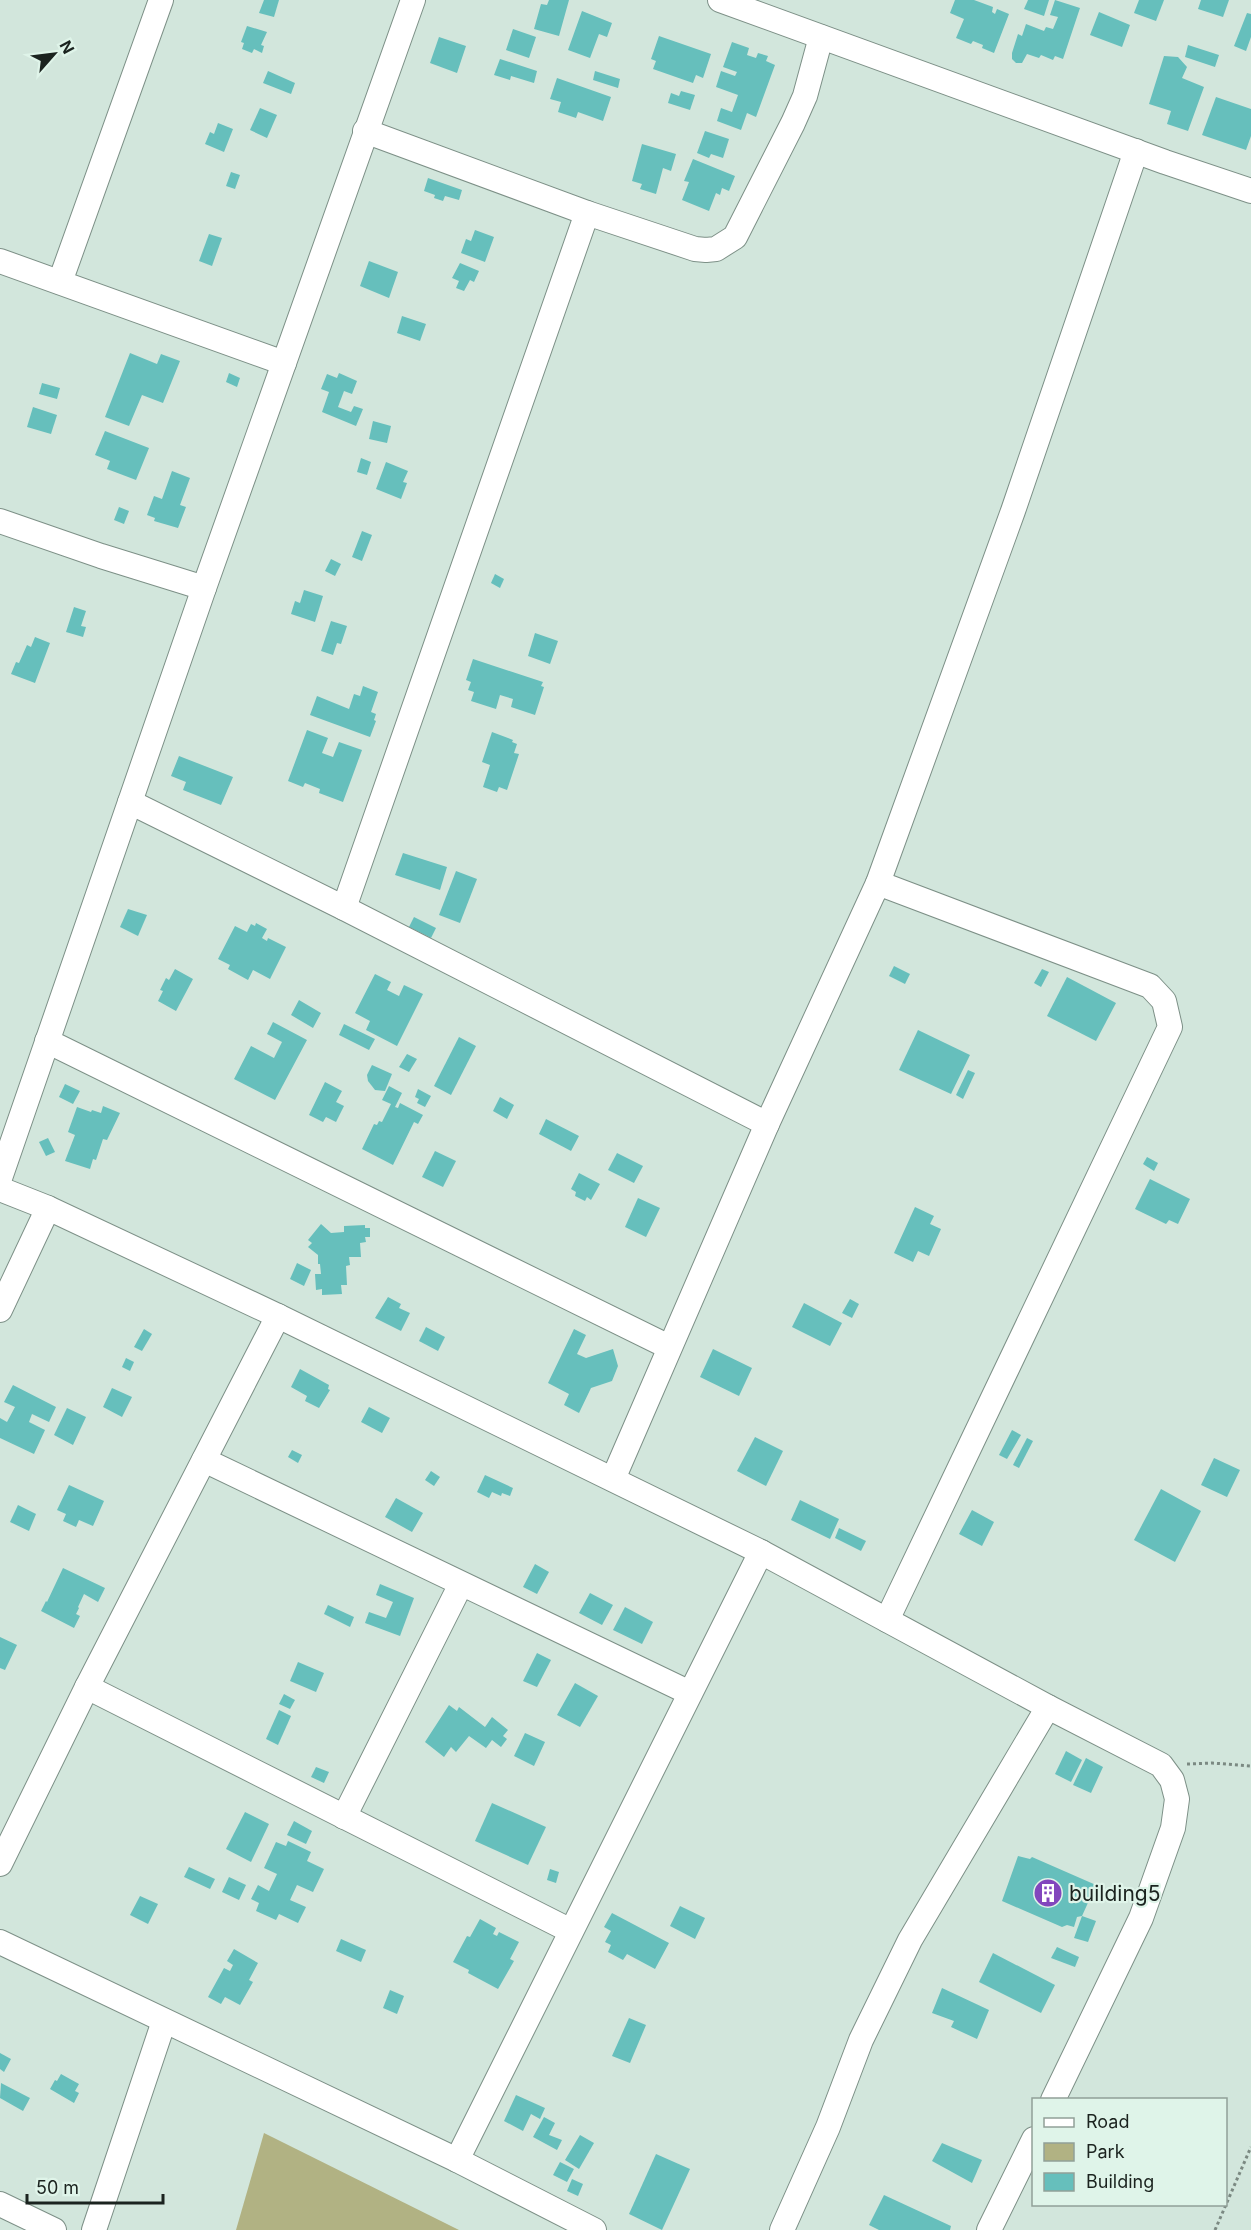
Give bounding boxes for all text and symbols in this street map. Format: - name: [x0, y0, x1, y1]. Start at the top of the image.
- north arrow: [24, 24, 84, 84]
- text: N: [56, 37, 79, 57]
- building icon: building5: [1032, 1877, 1064, 1909]
- place label: building5: [1069, 1881, 1160, 1906]
- legend: [1032, 2098, 1227, 2206]
- text: Road: [1086, 2111, 1129, 2132]
- text: Park: [1086, 2141, 1125, 2162]
- scale bar: [27, 2167, 164, 2205]
- text: Building: [1086, 2171, 1154, 2192]
- text: 50 m: [36, 2177, 79, 2198]

